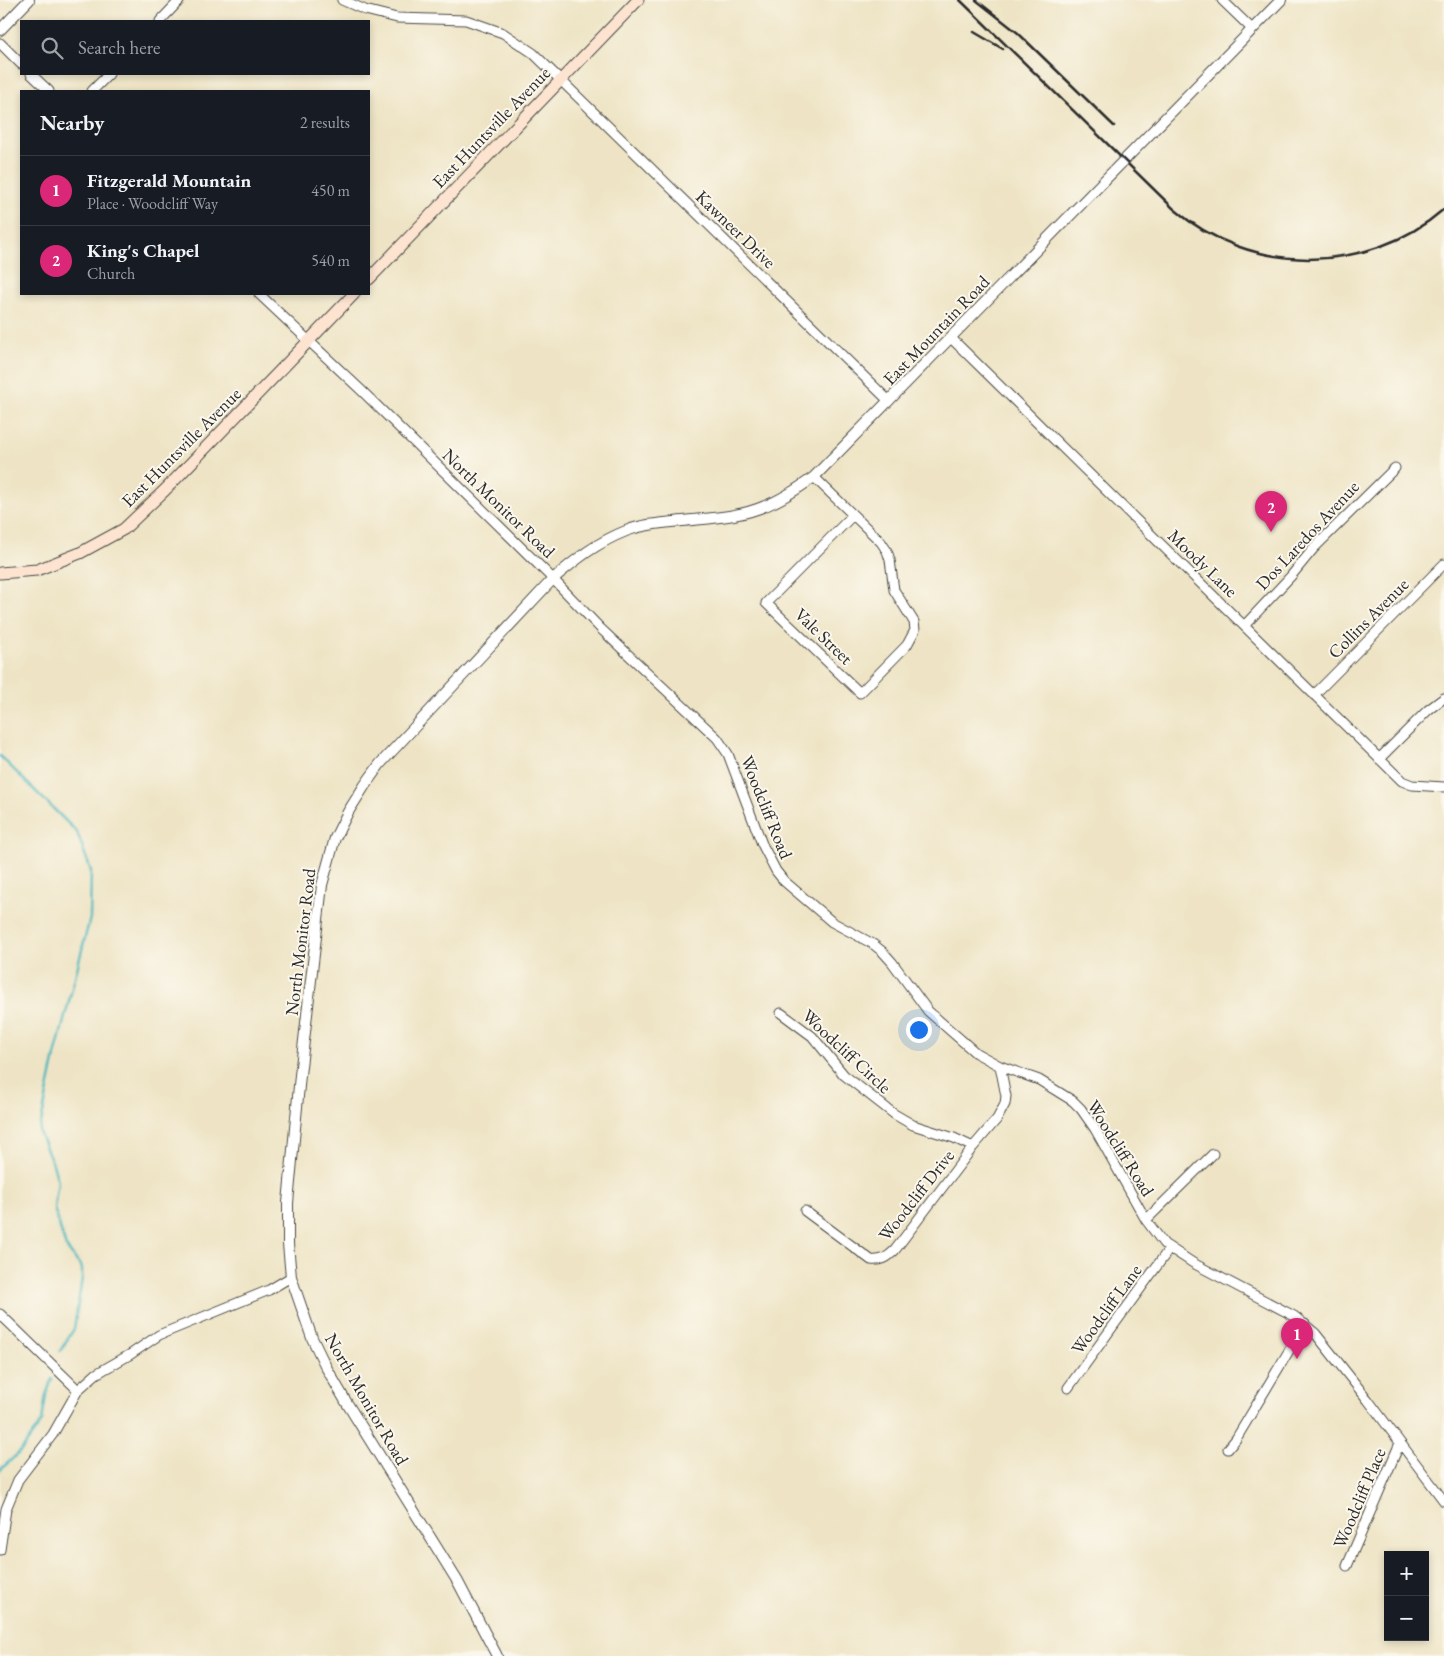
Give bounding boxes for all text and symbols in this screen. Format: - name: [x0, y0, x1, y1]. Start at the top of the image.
- search box: [20, 20, 370, 75]
- icon: search: [38, 34, 66, 62]
- text: Search here: [78, 35, 160, 60]
- street label: East Huntsville Avenue: [427, 61, 555, 193]
- text: Nearby: [40, 109, 104, 136]
- text: 2 results: [300, 112, 350, 133]
- text: Fitzgerald Mountain: [87, 168, 251, 193]
- text: 1: [52, 180, 60, 201]
- text: 450 m: [311, 180, 350, 201]
- street label: Kawneer Drive: [691, 185, 781, 273]
- text: Place · Woodcliff Way: [87, 193, 218, 214]
- text: King's Chapel: [87, 238, 199, 263]
- text: 2: [52, 250, 60, 271]
- text: 540 m: [311, 250, 350, 271]
- text: Church: [87, 263, 135, 284]
- street label: East Mountain Road: [878, 270, 995, 390]
- street label: East Huntsville Avenue: [116, 382, 246, 512]
- street label: North Monitor Road: [438, 443, 561, 563]
- street label: Dos Laredos Avenue: [1250, 475, 1364, 595]
- pin: 2: [1255, 491, 1287, 532]
- street label: Moody Lane: [1163, 524, 1243, 602]
- street label: Collins Avenue: [1323, 573, 1413, 663]
- street label: Vale Street: [790, 603, 858, 670]
- street label: Woodcliff Road: [736, 752, 798, 863]
- street label: North Monitor Road: [280, 866, 321, 1017]
- street label: Woodcliff Circle: [798, 1004, 896, 1098]
- your location: [906, 1017, 932, 1043]
- street label: Woodcliff Road: [1082, 1096, 1160, 1201]
- street label: Woodcliff Drive: [873, 1145, 959, 1245]
- street label: Woodcliff Lane: [1066, 1259, 1146, 1359]
- pin: 1: [1281, 1318, 1313, 1359]
- street label: North Monitor Road: [320, 1329, 414, 1470]
- street label: Woodcliff Place: [1328, 1444, 1390, 1552]
- map controls: [1384, 1551, 1429, 1641]
- button: +: [1384, 1551, 1429, 1596]
- button: −: [1384, 1596, 1429, 1641]

